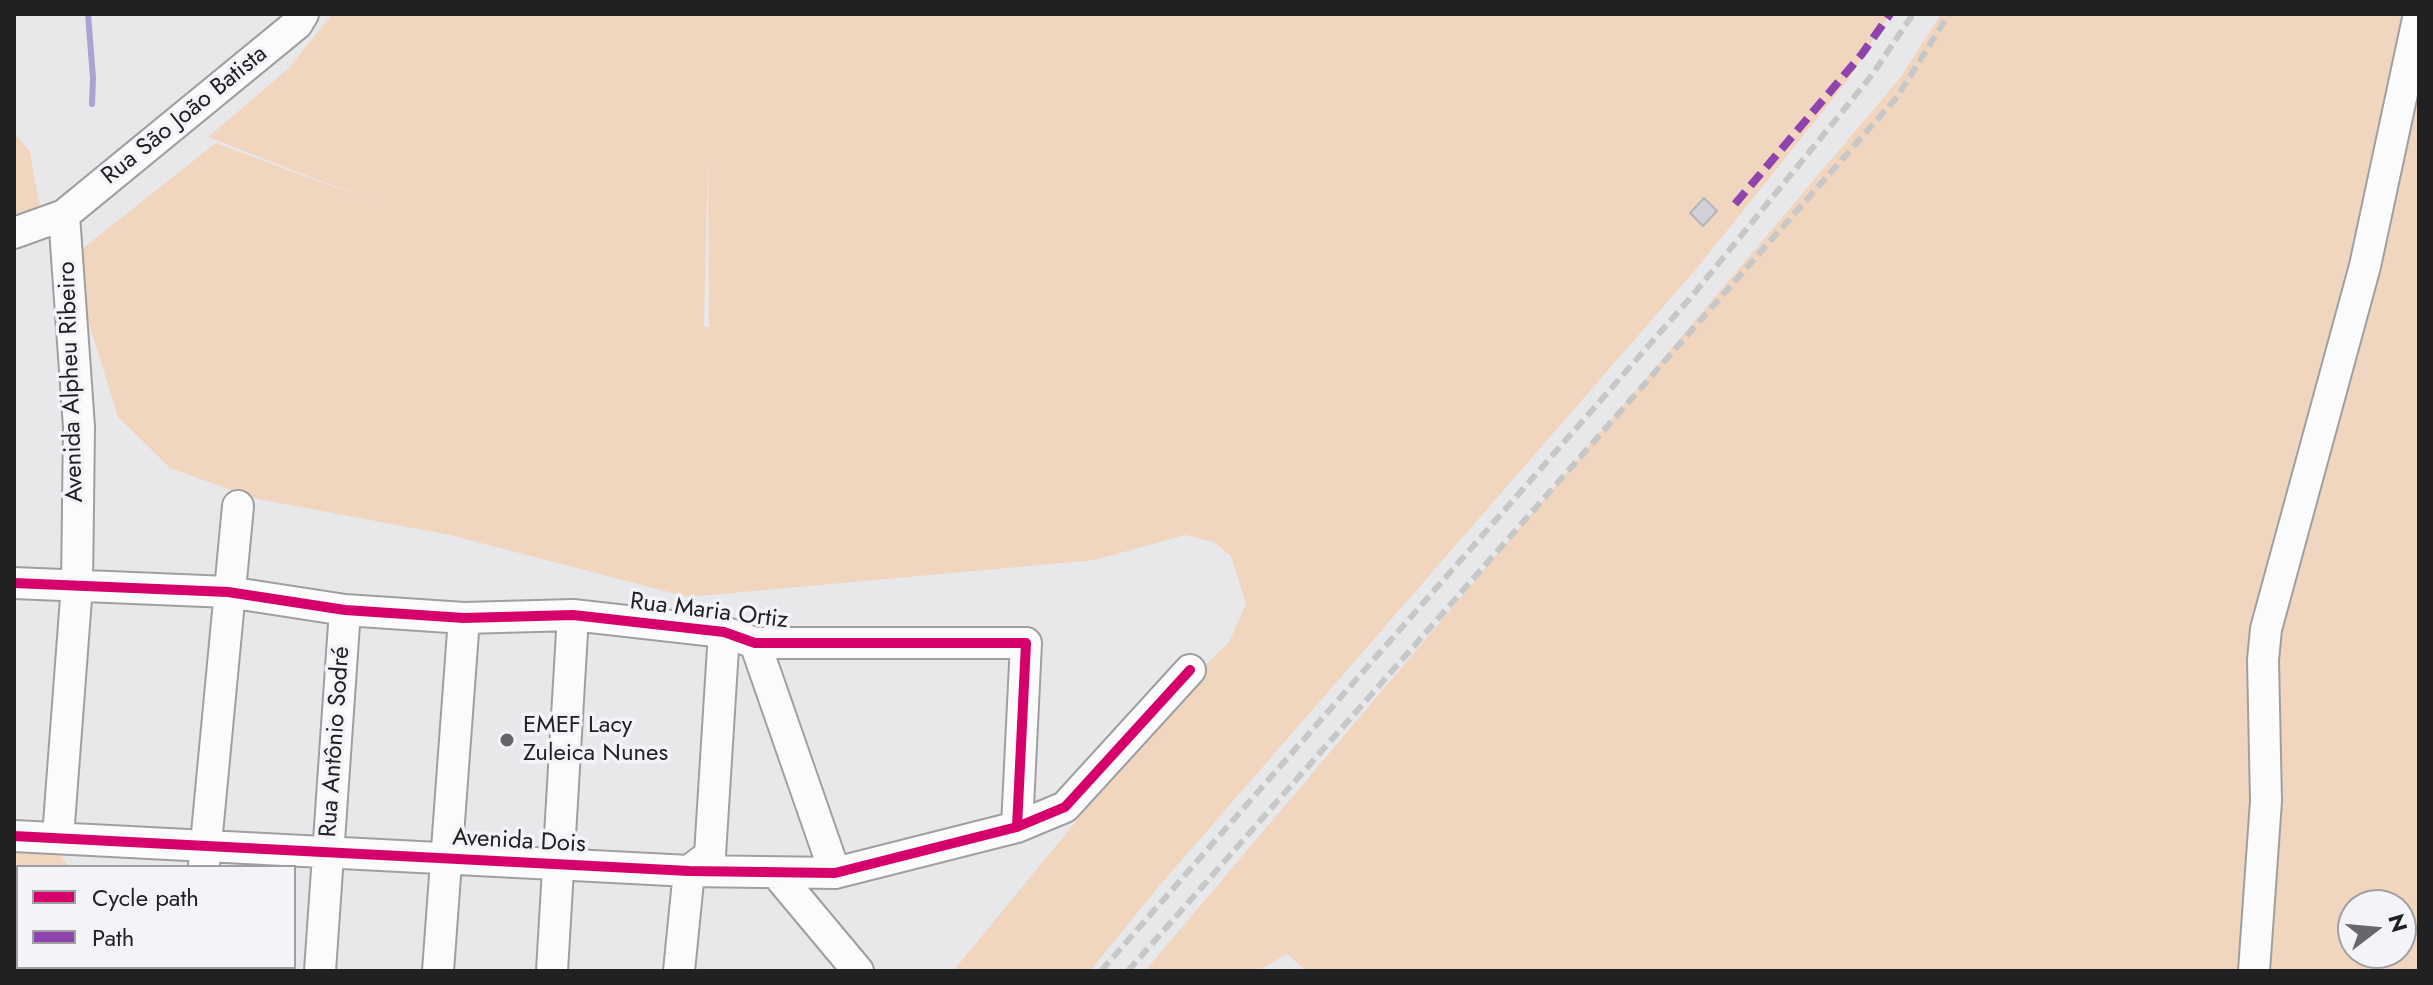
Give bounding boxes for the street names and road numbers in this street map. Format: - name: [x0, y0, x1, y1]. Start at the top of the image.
- street label: Rua São João Batista: [96, 40, 274, 192]
- street label: Avenida Alpheu Ribeiro: [53, 261, 91, 503]
- street label: Rua Maria Ortiz: [628, 588, 790, 636]
- street label: Rua Antônio Sodré: [315, 646, 357, 838]
- street label: Avenida Dois: [451, 824, 587, 860]

